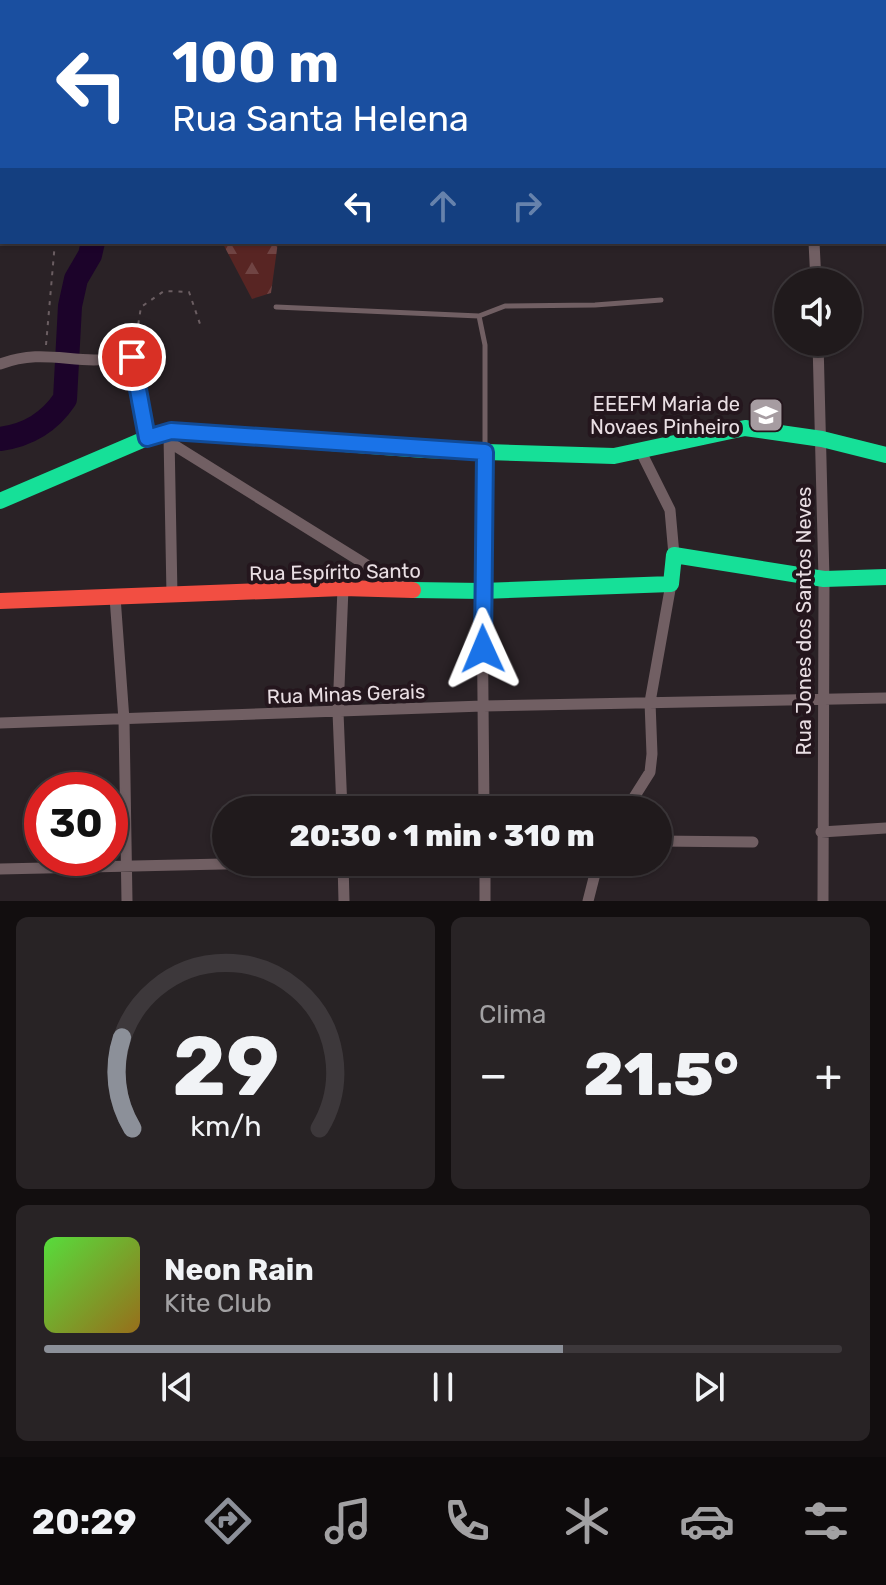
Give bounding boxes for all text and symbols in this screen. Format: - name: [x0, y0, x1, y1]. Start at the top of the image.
- text: 100 m: [172, 30, 339, 96]
- icon: left: [40, 32, 144, 136]
- text: Rua Santa Helena: [172, 97, 469, 140]
- icon: left: [337, 184, 381, 228]
- icon: ahead: [421, 184, 465, 228]
- icon: right: [505, 184, 549, 228]
- map controls: [774, 268, 862, 356]
- button: sound: [774, 268, 862, 356]
- pin: [98, 323, 166, 391]
- icon: arrive: [110, 335, 154, 379]
- place label: EEEFM Maria de Novaes Pinheiro: [590, 392, 740, 439]
- school or university icon: EEEFM Maria de Novaes Pinheiro: [747, 396, 785, 434]
- street label: Rua Jones dos Santos Neves: [792, 487, 816, 755]
- street label: Rua Espírito Santo: [249, 559, 421, 585]
- position arrow: [441, 607, 525, 691]
- street label: Rua Minas Gerais: [266, 679, 426, 709]
- speed limit sign: 30: [24, 772, 128, 876]
- text: 20:30 · 1 min · 310 m: [289, 818, 595, 854]
- text: Clima: [479, 999, 546, 1030]
- text: 29: [172, 1017, 279, 1116]
- text: 21.5°: [583, 1039, 739, 1110]
- text: −: [479, 1049, 508, 1101]
- text: +: [815, 1049, 842, 1101]
- text: km/h: [190, 1109, 261, 1143]
- text: Neon Rain: [164, 1252, 314, 1288]
- text: Kite Club: [164, 1288, 272, 1319]
- icon: previous: [155, 1365, 199, 1409]
- icon: pause: [421, 1365, 465, 1409]
- icon: next: [687, 1365, 731, 1409]
- icon: directions: [200, 1493, 256, 1549]
- icon: music: [320, 1493, 376, 1549]
- icon: phone: [439, 1493, 495, 1549]
- icon: climate: [559, 1493, 615, 1549]
- icon: car: [679, 1493, 735, 1549]
- icon: filters: [798, 1493, 854, 1549]
- text: 20:29: [32, 1500, 137, 1543]

